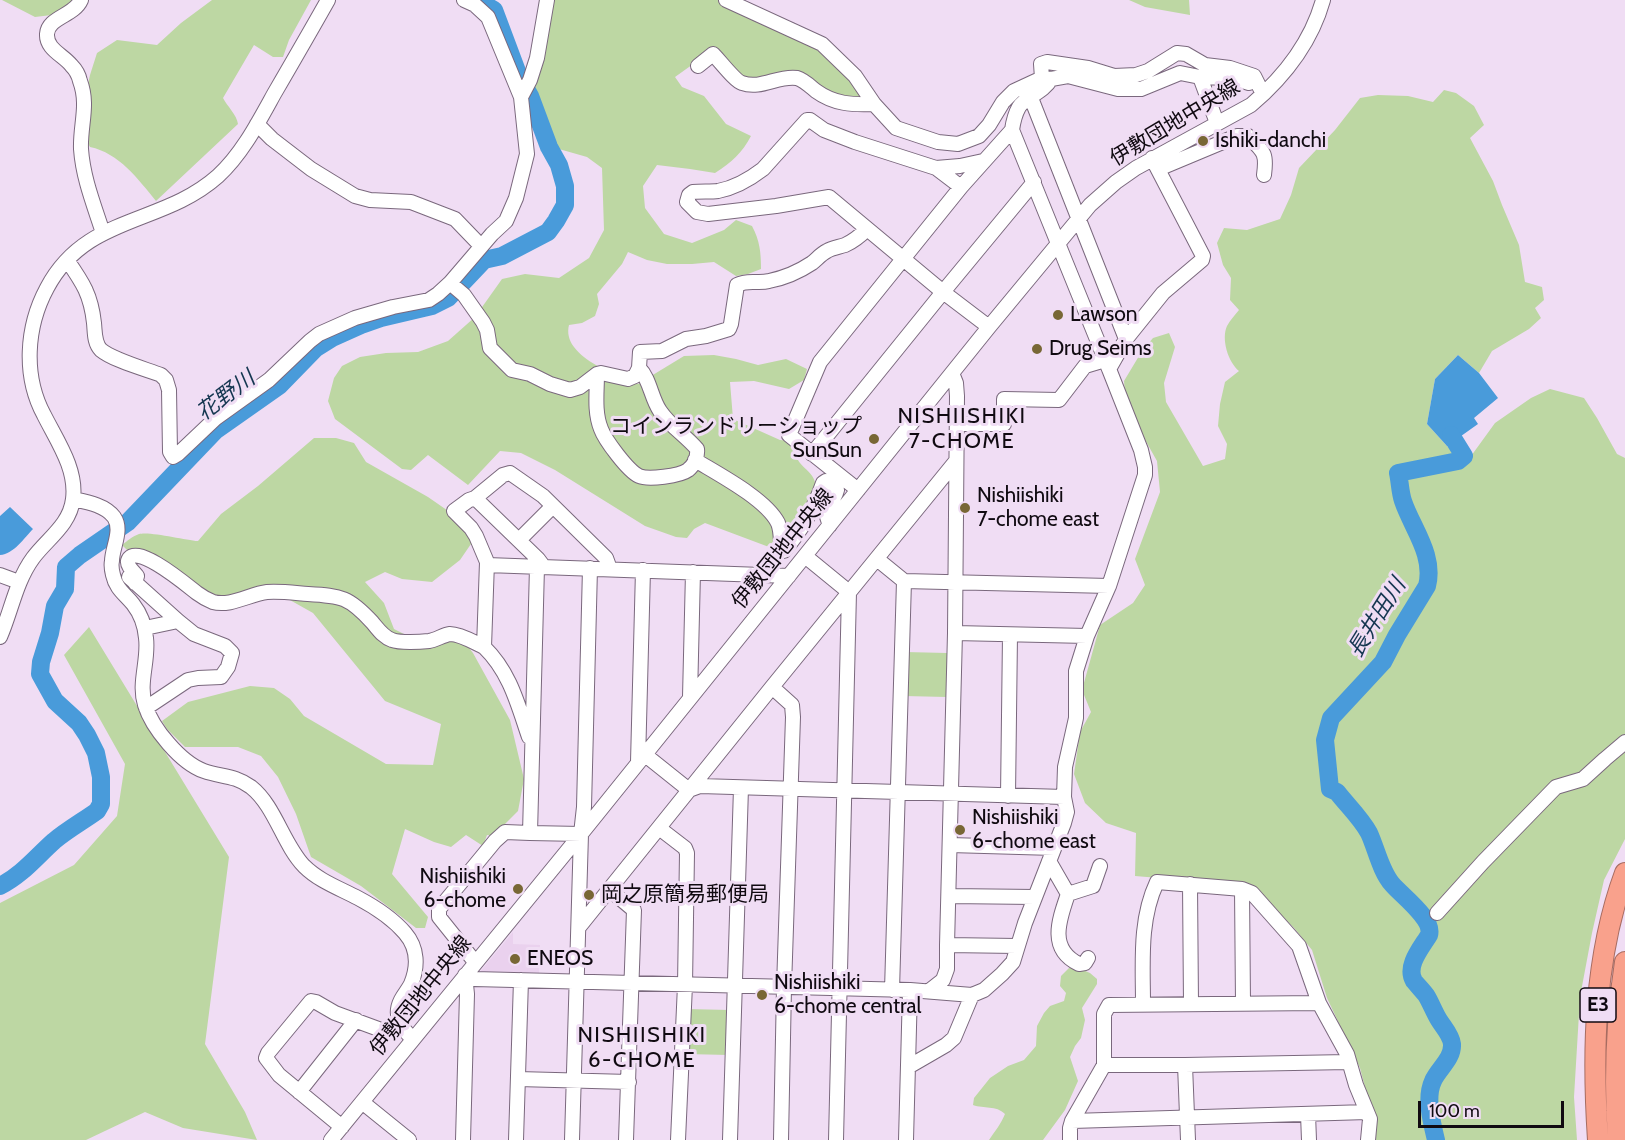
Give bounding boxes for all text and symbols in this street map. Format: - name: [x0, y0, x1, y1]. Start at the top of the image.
- street label: 伊敷団地中央線: [1106, 74, 1244, 172]
- place label: Ishiki-danchi: [1215, 128, 1326, 154]
- marker: Ishiki-danchi: [1196, 134, 1210, 148]
- place label: Lawson: [1070, 302, 1138, 328]
- marker: Lawson: [1051, 308, 1065, 322]
- place label: Drug Seims: [1049, 336, 1152, 362]
- marker: Drug Seims: [1030, 342, 1044, 356]
- water label: 花野川: [192, 366, 260, 426]
- district label: NISHIISHIKI 7-CHOME: [897, 404, 1027, 456]
- place label: コインランドリーショップ SunSun: [610, 414, 862, 464]
- marker: コインランドリーショップ SunSun: [867, 432, 881, 446]
- place label: Nishiishiki 7-chome east: [977, 483, 1099, 533]
- street label: 伊敷団地中央線: [727, 484, 839, 614]
- marker: Nishiishiki 7-chome east: [958, 501, 972, 515]
- water label: 長井田川: [1342, 574, 1412, 662]
- place label: Nishiishiki 6-chome east: [972, 805, 1096, 855]
- marker: Nishiishiki 6-chome east: [953, 823, 967, 837]
- place label: Nishiishiki 6-chome: [420, 864, 506, 914]
- marker: Nishiishiki 6-chome: [511, 882, 525, 896]
- place label: 岡之原簡易郵便局: [601, 882, 769, 908]
- marker: 岡之原簡易郵便局: [582, 888, 596, 902]
- street label: 伊敷団地中央線: [365, 931, 477, 1061]
- place label: ENEOS: [527, 946, 593, 972]
- marker: ENEOS: [508, 952, 522, 966]
- place label: Nishiishiki 6-chome central: [774, 970, 922, 1020]
- marker: Nishiishiki 6-chome central: [755, 988, 769, 1002]
- road number: E3: [1580, 988, 1616, 1022]
- district label: NISHIISHIKI 6-CHOME: [577, 1023, 707, 1074]
- scale bar: [1421, 1089, 1566, 1127]
- text: 100 m: [1429, 1100, 1480, 1122]

